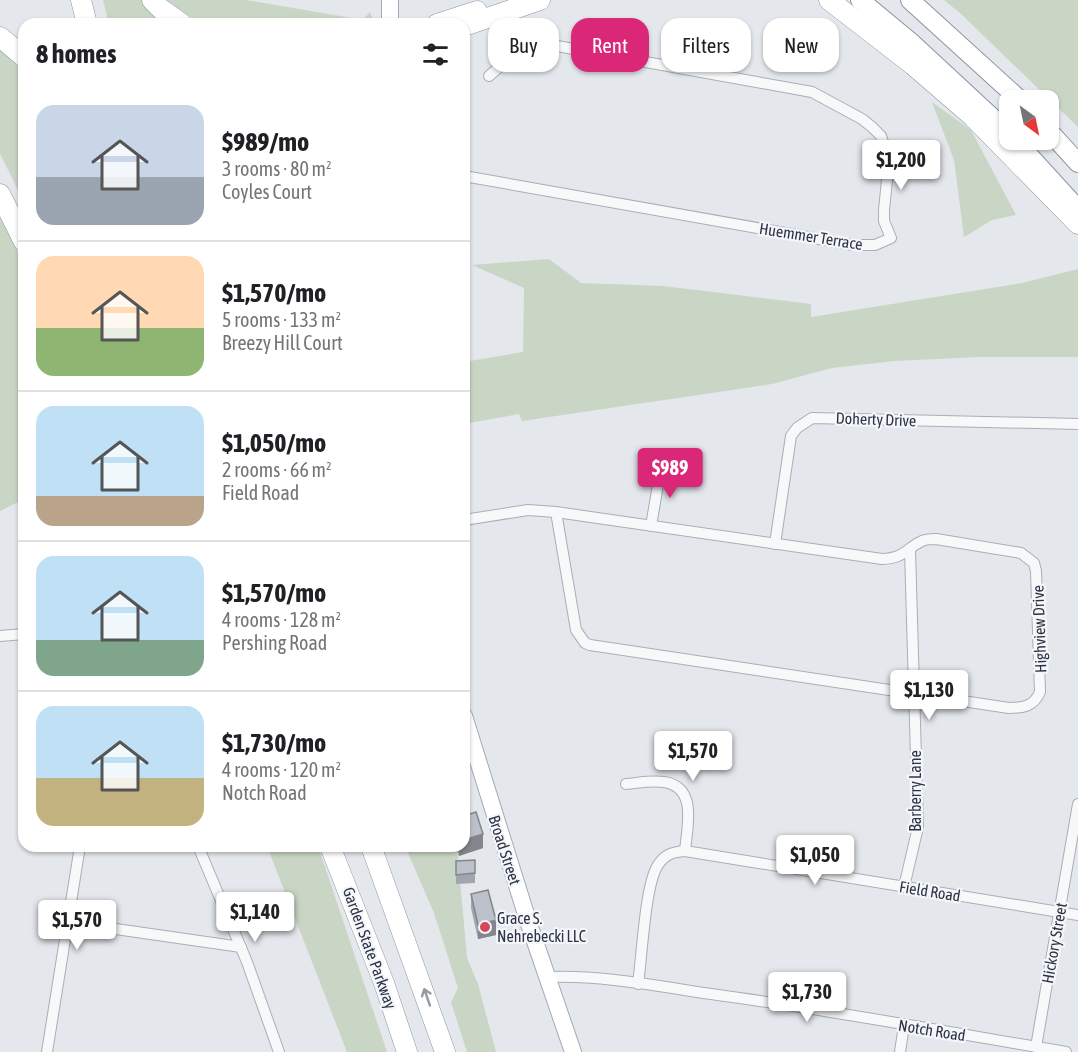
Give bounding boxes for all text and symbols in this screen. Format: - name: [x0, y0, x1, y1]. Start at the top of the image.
- chip: Buy: [488, 18, 559, 72]
- chip: Rent: [571, 18, 649, 72]
- chip: Filters: [661, 18, 751, 72]
- chip: New: [763, 18, 839, 72]
- icon: filters: [419, 38, 452, 71]
- text: 8 homes: [36, 39, 116, 69]
- north arrow: [999, 90, 1059, 150]
- map controls: [999, 90, 1059, 150]
- text: $989/mo: [222, 127, 309, 157]
- icon: home: [84, 129, 156, 201]
- pin: $1,200: [852, 140, 950, 191]
- text: $1,200: [876, 148, 926, 171]
- text: 3 rooms · 80 m²: [222, 157, 332, 180]
- text: Coyles Court: [222, 180, 312, 203]
- street label: Huemmer Terrace: [758, 219, 864, 253]
- text: $1,570/mo: [222, 278, 326, 308]
- icon: home: [84, 280, 156, 352]
- text: 5 rooms · 133 m²: [222, 308, 341, 331]
- text: Breezy Hill Court: [222, 331, 343, 354]
- street label: Doherty Drive: [835, 409, 917, 430]
- text: $1,050/mo: [222, 428, 326, 458]
- icon: home: [84, 430, 156, 502]
- pin: $989: [634, 448, 706, 499]
- text: $989: [652, 456, 688, 479]
- text: 2 rooms · 66 m²: [222, 458, 332, 481]
- text: Field Road: [222, 481, 299, 504]
- text: $1,570/mo: [222, 578, 326, 608]
- icon: home: [84, 580, 156, 652]
- street label: Highview Drive: [1028, 585, 1051, 673]
- text: 4 rooms · 128 m²: [222, 608, 341, 631]
- text: Pershing Road: [222, 631, 327, 654]
- pin: $1,130: [880, 670, 978, 721]
- text: $1,130: [904, 678, 954, 701]
- text: $1,730/mo: [222, 728, 326, 758]
- icon: home: [84, 730, 156, 802]
- pin: $1,570: [644, 731, 742, 782]
- text: $1,570: [668, 739, 718, 762]
- street label: Barberry Lane: [906, 750, 925, 832]
- text: 4 rooms · 120 m²: [222, 758, 341, 781]
- text: Notch Road: [222, 781, 307, 804]
- street label: Broad Street: [485, 813, 525, 887]
- pin: $1,050: [766, 835, 864, 886]
- text: $1,050: [790, 843, 840, 866]
- street label: Field Road: [898, 877, 962, 905]
- street label: Garden State Parkway: [339, 885, 401, 1012]
- pin: $1,140: [206, 892, 304, 943]
- pin: $1,570: [28, 900, 126, 951]
- text: $1,140: [230, 900, 280, 923]
- street label: Hickory Street: [1038, 901, 1071, 985]
- text: $1,570: [52, 908, 102, 931]
- place label: Grace S. Nehrebecki LLC: [497, 909, 586, 945]
- marker: Grace S. Nehrebecki LLC: [478, 920, 492, 934]
- pin: $1,730: [758, 972, 856, 1023]
- text: $1,730: [782, 980, 832, 1003]
- one-way arrow: [420, 988, 431, 1007]
- street label: Notch Road: [897, 1016, 967, 1044]

